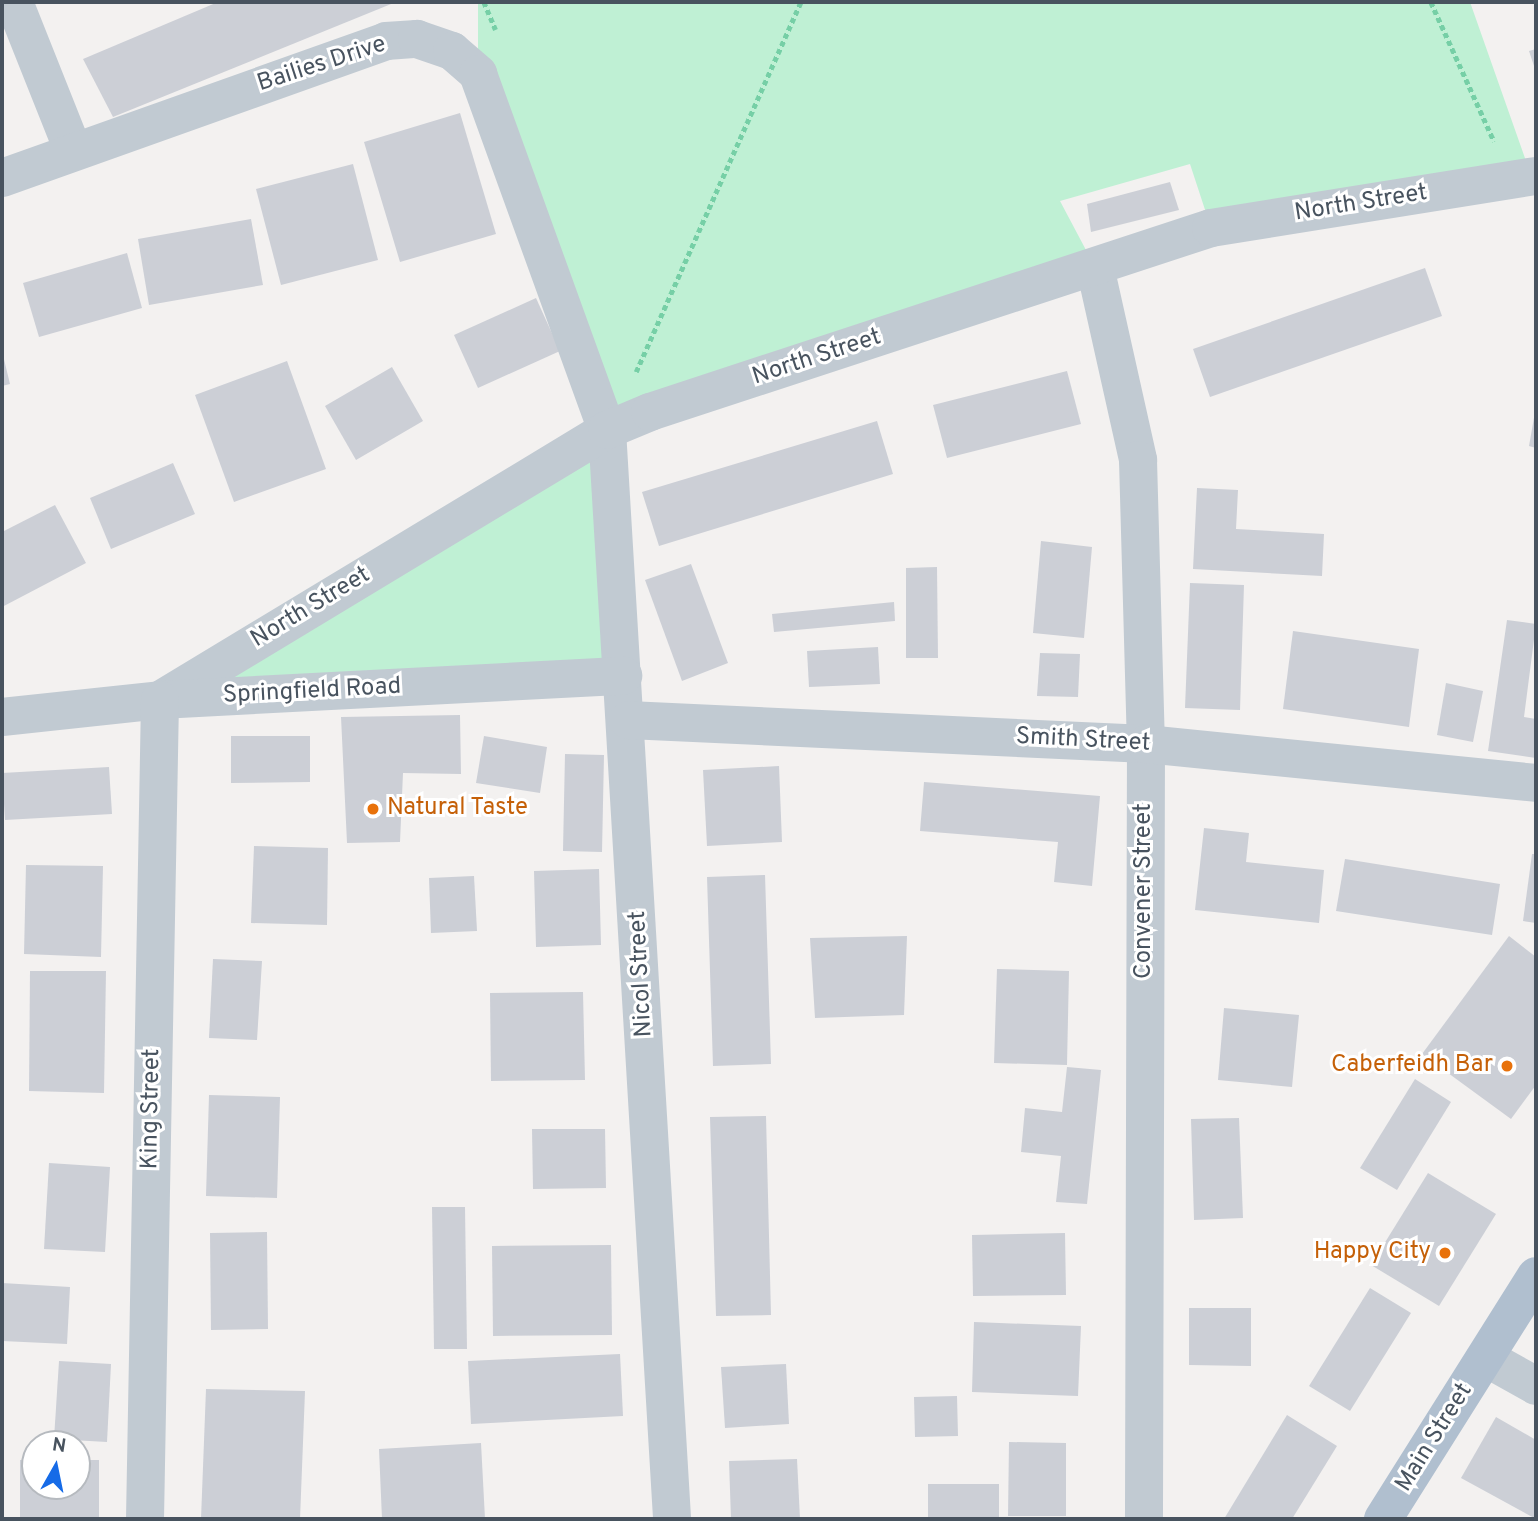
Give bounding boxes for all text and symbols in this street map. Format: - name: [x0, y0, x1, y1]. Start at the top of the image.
- street label: Bailies Drive: [254, 31, 390, 99]
- street label: North Street: [1293, 179, 1429, 229]
- street label: North Street: [749, 324, 885, 392]
- street label: North Street: [246, 561, 376, 655]
- street label: Springfield Road: [222, 673, 402, 711]
- street label: Smith Street: [1015, 723, 1151, 759]
- place label: Natural Taste: [387, 795, 529, 823]
- marker: Natural Taste: [365, 801, 381, 817]
- street label: Convener Street: [1131, 803, 1159, 979]
- street label: Nicol Street: [624, 910, 660, 1038]
- street label: King Street: [137, 1048, 167, 1170]
- place label: Caberfeidh Bar: [1331, 1052, 1493, 1080]
- marker: Caberfeidh Bar: [1499, 1058, 1515, 1074]
- place label: Happy City: [1314, 1239, 1431, 1267]
- marker: Happy City: [1437, 1245, 1453, 1261]
- street label: Main Street: [1390, 1378, 1480, 1498]
- north arrow: [21, 1430, 91, 1500]
- text: N: [50, 1433, 68, 1459]

